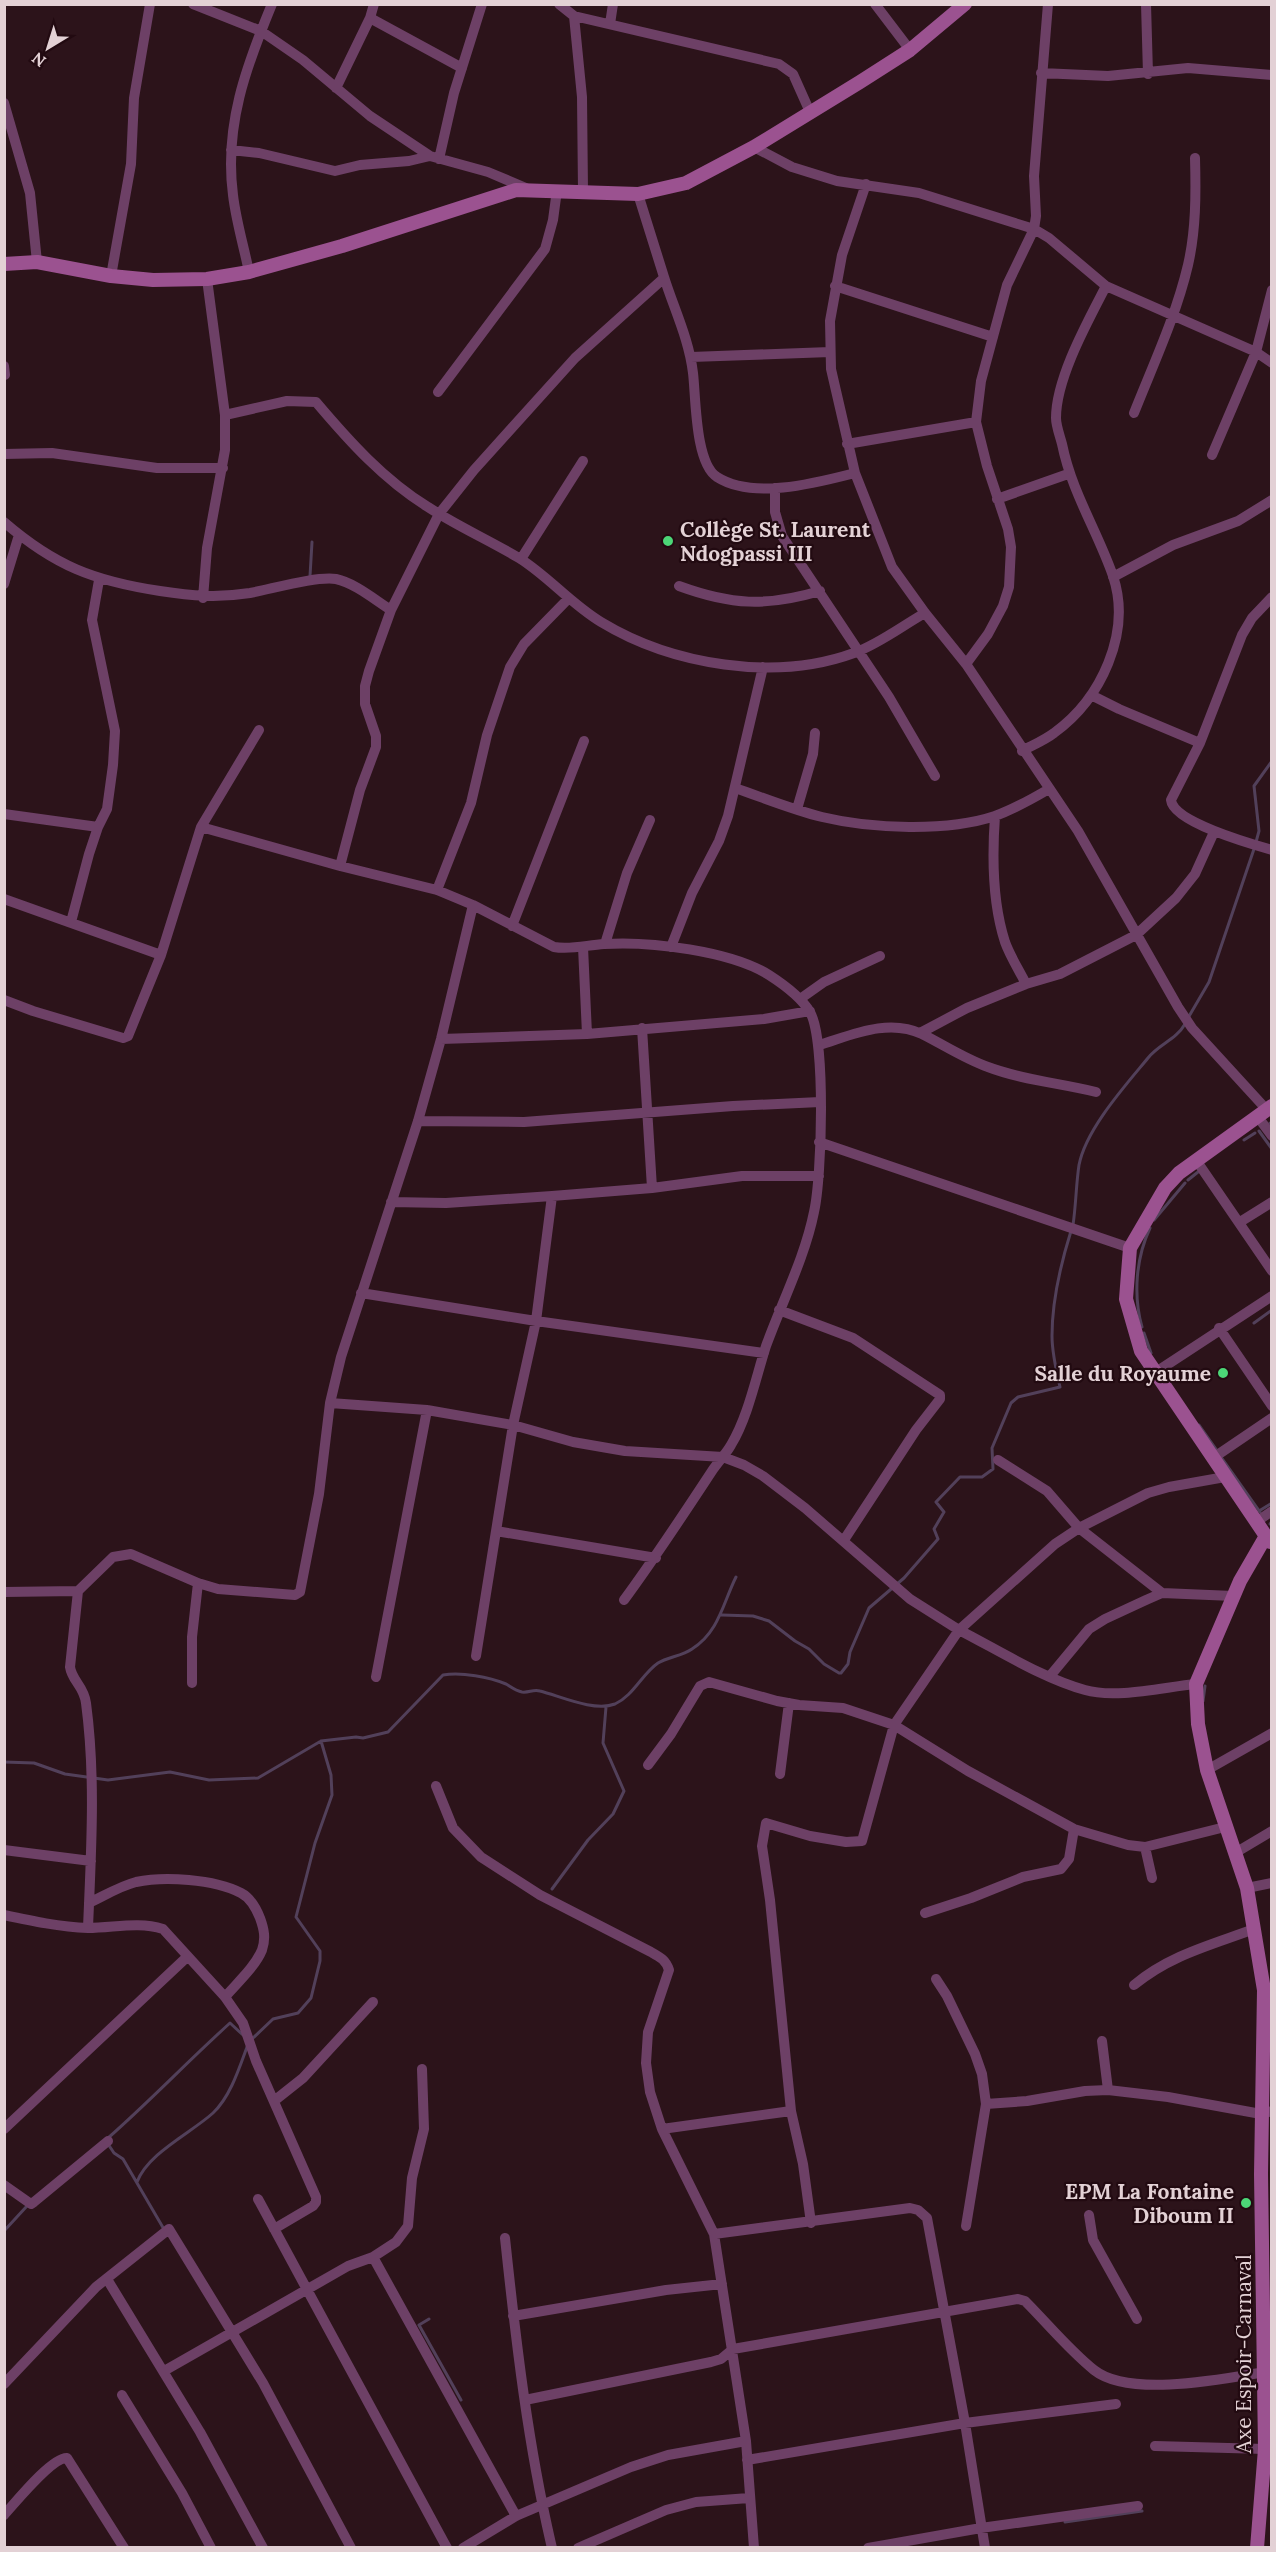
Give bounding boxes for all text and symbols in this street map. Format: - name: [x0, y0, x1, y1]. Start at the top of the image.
- north arrow: [18, 18, 78, 78]
- text: N: [28, 48, 50, 72]
- place label: Collège St. Laurent Ndogpassi III: [680, 516, 871, 567]
- marker: Collège St. Laurent Ndogpassi III: [661, 534, 675, 548]
- place label: Salle du Royaume: [1035, 1360, 1211, 1387]
- marker: Salle du Royaume: [1216, 1366, 1230, 1380]
- place label: EPM La Fontaine Diboum II: [1065, 2178, 1234, 2229]
- marker: EPM La Fontaine Diboum II: [1239, 2196, 1253, 2210]
- street label: Axe Espoir-Carnaval: [1230, 2254, 1257, 2455]

